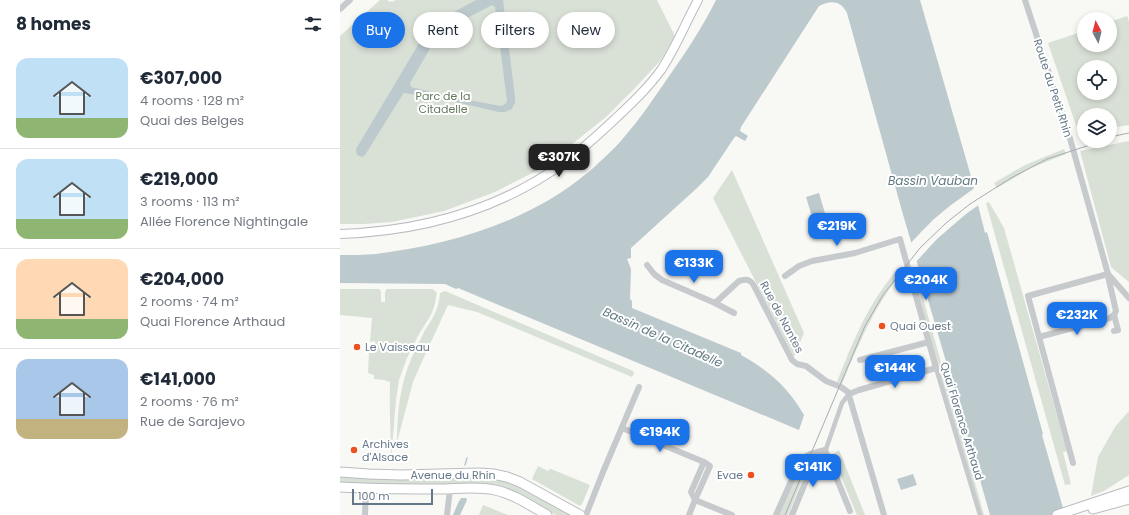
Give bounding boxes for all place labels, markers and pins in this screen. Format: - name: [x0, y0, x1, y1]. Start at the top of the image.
- pin: €307K: [531, 144, 587, 178]
- pin: €219K: [809, 213, 865, 247]
- pin: €133K: [666, 250, 722, 284]
- pin: €204K: [898, 267, 954, 301]
- pin: €232K: [1049, 302, 1105, 336]
- place label: Quai Ouest: [890, 318, 951, 334]
- marker: Quai Ouest: [877, 321, 887, 331]
- place label: Le Vaisseau: [365, 339, 430, 355]
- marker: Le Vaisseau: [352, 342, 362, 352]
- pin: €144K: [867, 355, 923, 389]
- pin: €194K: [632, 419, 688, 453]
- place label: Archives d'Alsace: [362, 436, 409, 465]
- marker: Archives d'Alsace: [349, 445, 359, 455]
- pin: €141K: [785, 454, 841, 488]
- place label: Evae: [717, 467, 743, 483]
- marker: Evae: [746, 470, 756, 480]

